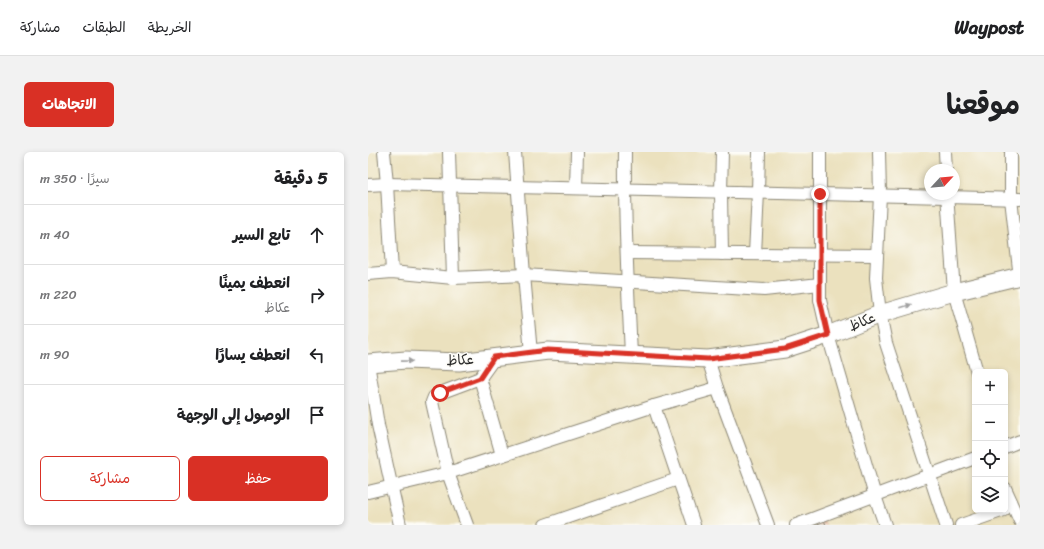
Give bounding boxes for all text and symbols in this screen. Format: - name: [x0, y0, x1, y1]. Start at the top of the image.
- text: Waypost: [954, 11, 1024, 44]
- text: مشاركة: [20, 15, 60, 40]
- text: الطبقات: [82, 15, 126, 40]
- text: الخريطة: [148, 15, 191, 40]
- text: موقعنا: [946, 80, 1020, 129]
- button: الاتجاهات: [24, 82, 114, 127]
- text: 5 دقيقة: [274, 163, 328, 193]
- north arrow: [924, 164, 960, 200]
- text: سيرًا · 350 m: [40, 167, 110, 190]
- route end: [811, 185, 829, 203]
- text: تابع السير: [233, 222, 290, 248]
- text: 40 m: [40, 223, 70, 246]
- icon: ahead: [306, 224, 328, 246]
- text: انعطف يمينًا: [219, 270, 290, 296]
- text: 220 m: [40, 283, 77, 306]
- icon: right: [306, 284, 328, 306]
- text: عكاظ: [264, 296, 290, 319]
- one-way arrow: [900, 303, 912, 309]
- street label: عكاظ: [845, 305, 879, 339]
- text: انعطف يسارًا: [215, 342, 290, 368]
- text: 90 m: [40, 343, 70, 366]
- icon: left: [306, 344, 328, 366]
- street label: عكاظ: [446, 347, 474, 373]
- one-way arrow: [401, 358, 414, 364]
- map controls: [972, 369, 1008, 513]
- button: +: [972, 369, 1008, 405]
- route start: [431, 384, 449, 402]
- text: الوصول إلى الوجهة: [177, 402, 290, 428]
- icon: arrive: [306, 404, 328, 426]
- button: −: [972, 405, 1008, 441]
- button: locate: [972, 441, 1008, 477]
- button: مشاركة: [40, 456, 180, 501]
- button: حفظ: [188, 456, 328, 501]
- button: layers: [972, 477, 1008, 513]

